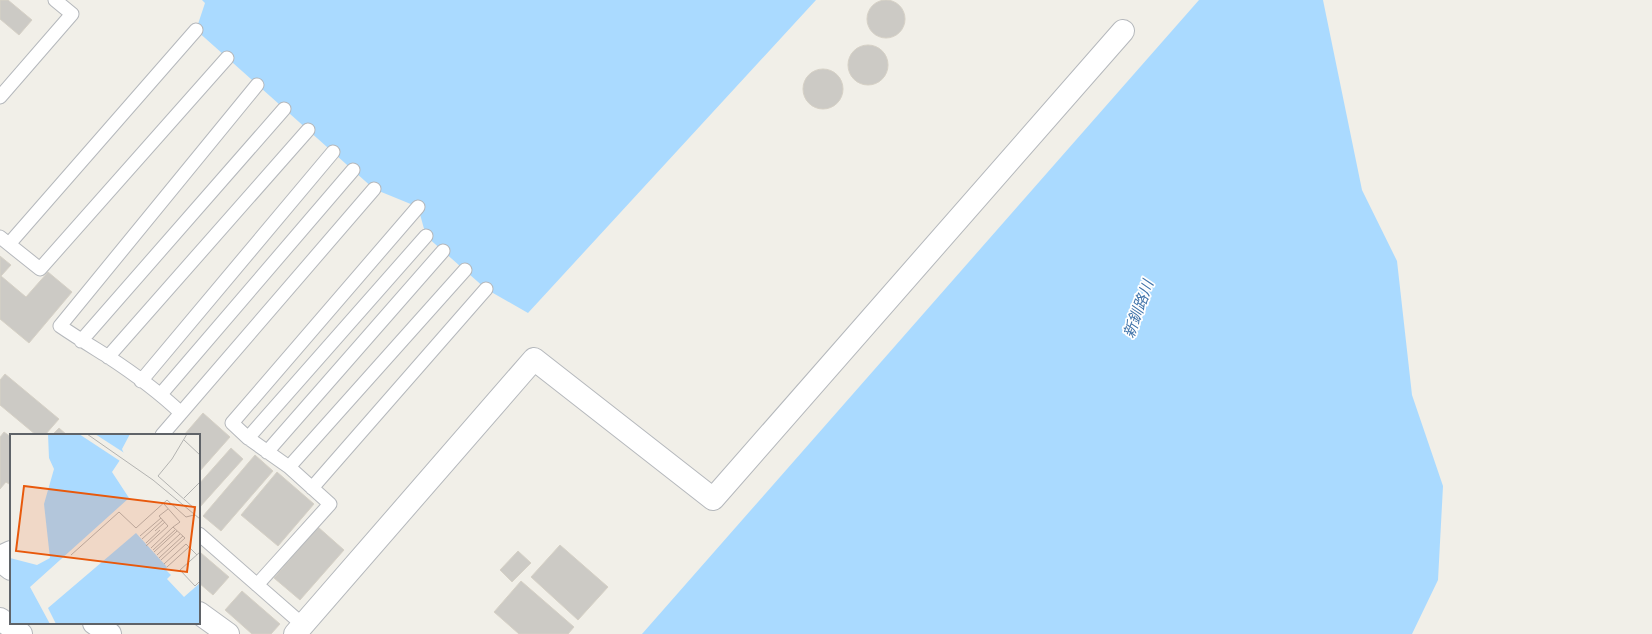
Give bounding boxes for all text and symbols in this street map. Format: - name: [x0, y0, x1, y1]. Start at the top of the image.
- water label: 新釧路川: [1117, 275, 1160, 341]
- inset map: [10, 434, 200, 624]

